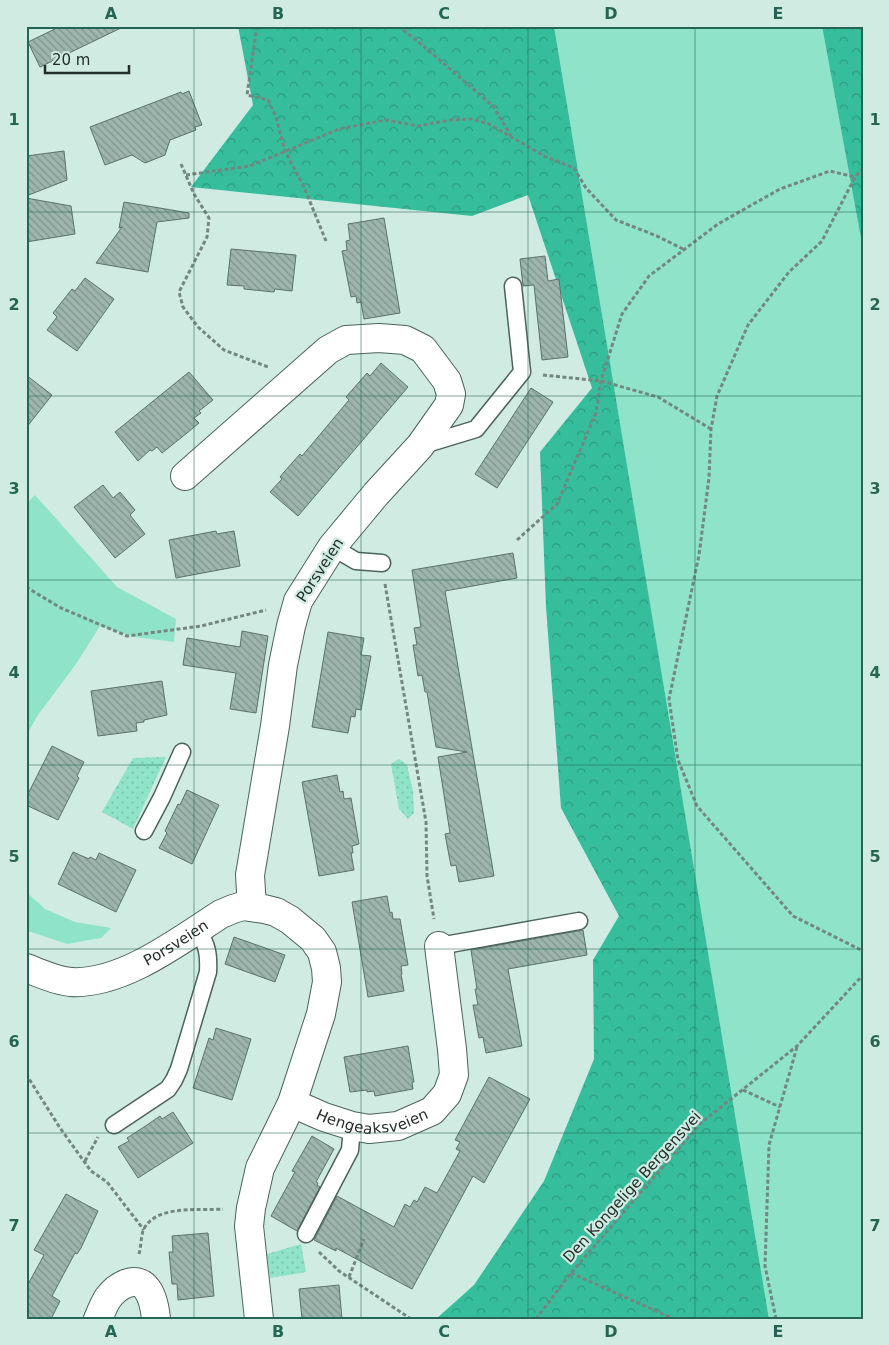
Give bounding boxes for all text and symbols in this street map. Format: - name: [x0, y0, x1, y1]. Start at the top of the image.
- text: A: [105, 4, 118, 23]
- text: B: [272, 4, 284, 23]
- text: C: [438, 4, 450, 23]
- text: D: [604, 4, 618, 23]
- text: E: [773, 4, 783, 23]
- scale bar: [45, 42, 129, 74]
- text: 20 m: [52, 51, 90, 69]
- text: 1: [8, 110, 20, 129]
- text: 1: [869, 110, 881, 129]
- text: 2: [8, 295, 20, 314]
- text: 2: [869, 295, 881, 314]
- text: 3: [8, 479, 20, 498]
- text: 3: [869, 479, 881, 498]
- street label: Porsveien: [293, 535, 347, 605]
- text: 4: [8, 663, 20, 682]
- text: 4: [869, 663, 881, 682]
- text: 5: [8, 847, 20, 866]
- text: 5: [869, 847, 881, 866]
- street label: Porsveien: [140, 916, 212, 970]
- text: 6: [8, 1032, 20, 1051]
- text: 6: [869, 1032, 881, 1051]
- street label: Hengeaksveien: [313, 1105, 431, 1138]
- street label: Den Kongelige Bergensvei: [559, 1108, 705, 1266]
- text: 7: [8, 1216, 20, 1235]
- text: 7: [869, 1216, 881, 1235]
- text: A: [105, 1322, 118, 1341]
- text: B: [272, 1322, 284, 1341]
- text: C: [438, 1322, 450, 1341]
- text: D: [604, 1322, 618, 1341]
- text: E: [773, 1322, 783, 1341]

